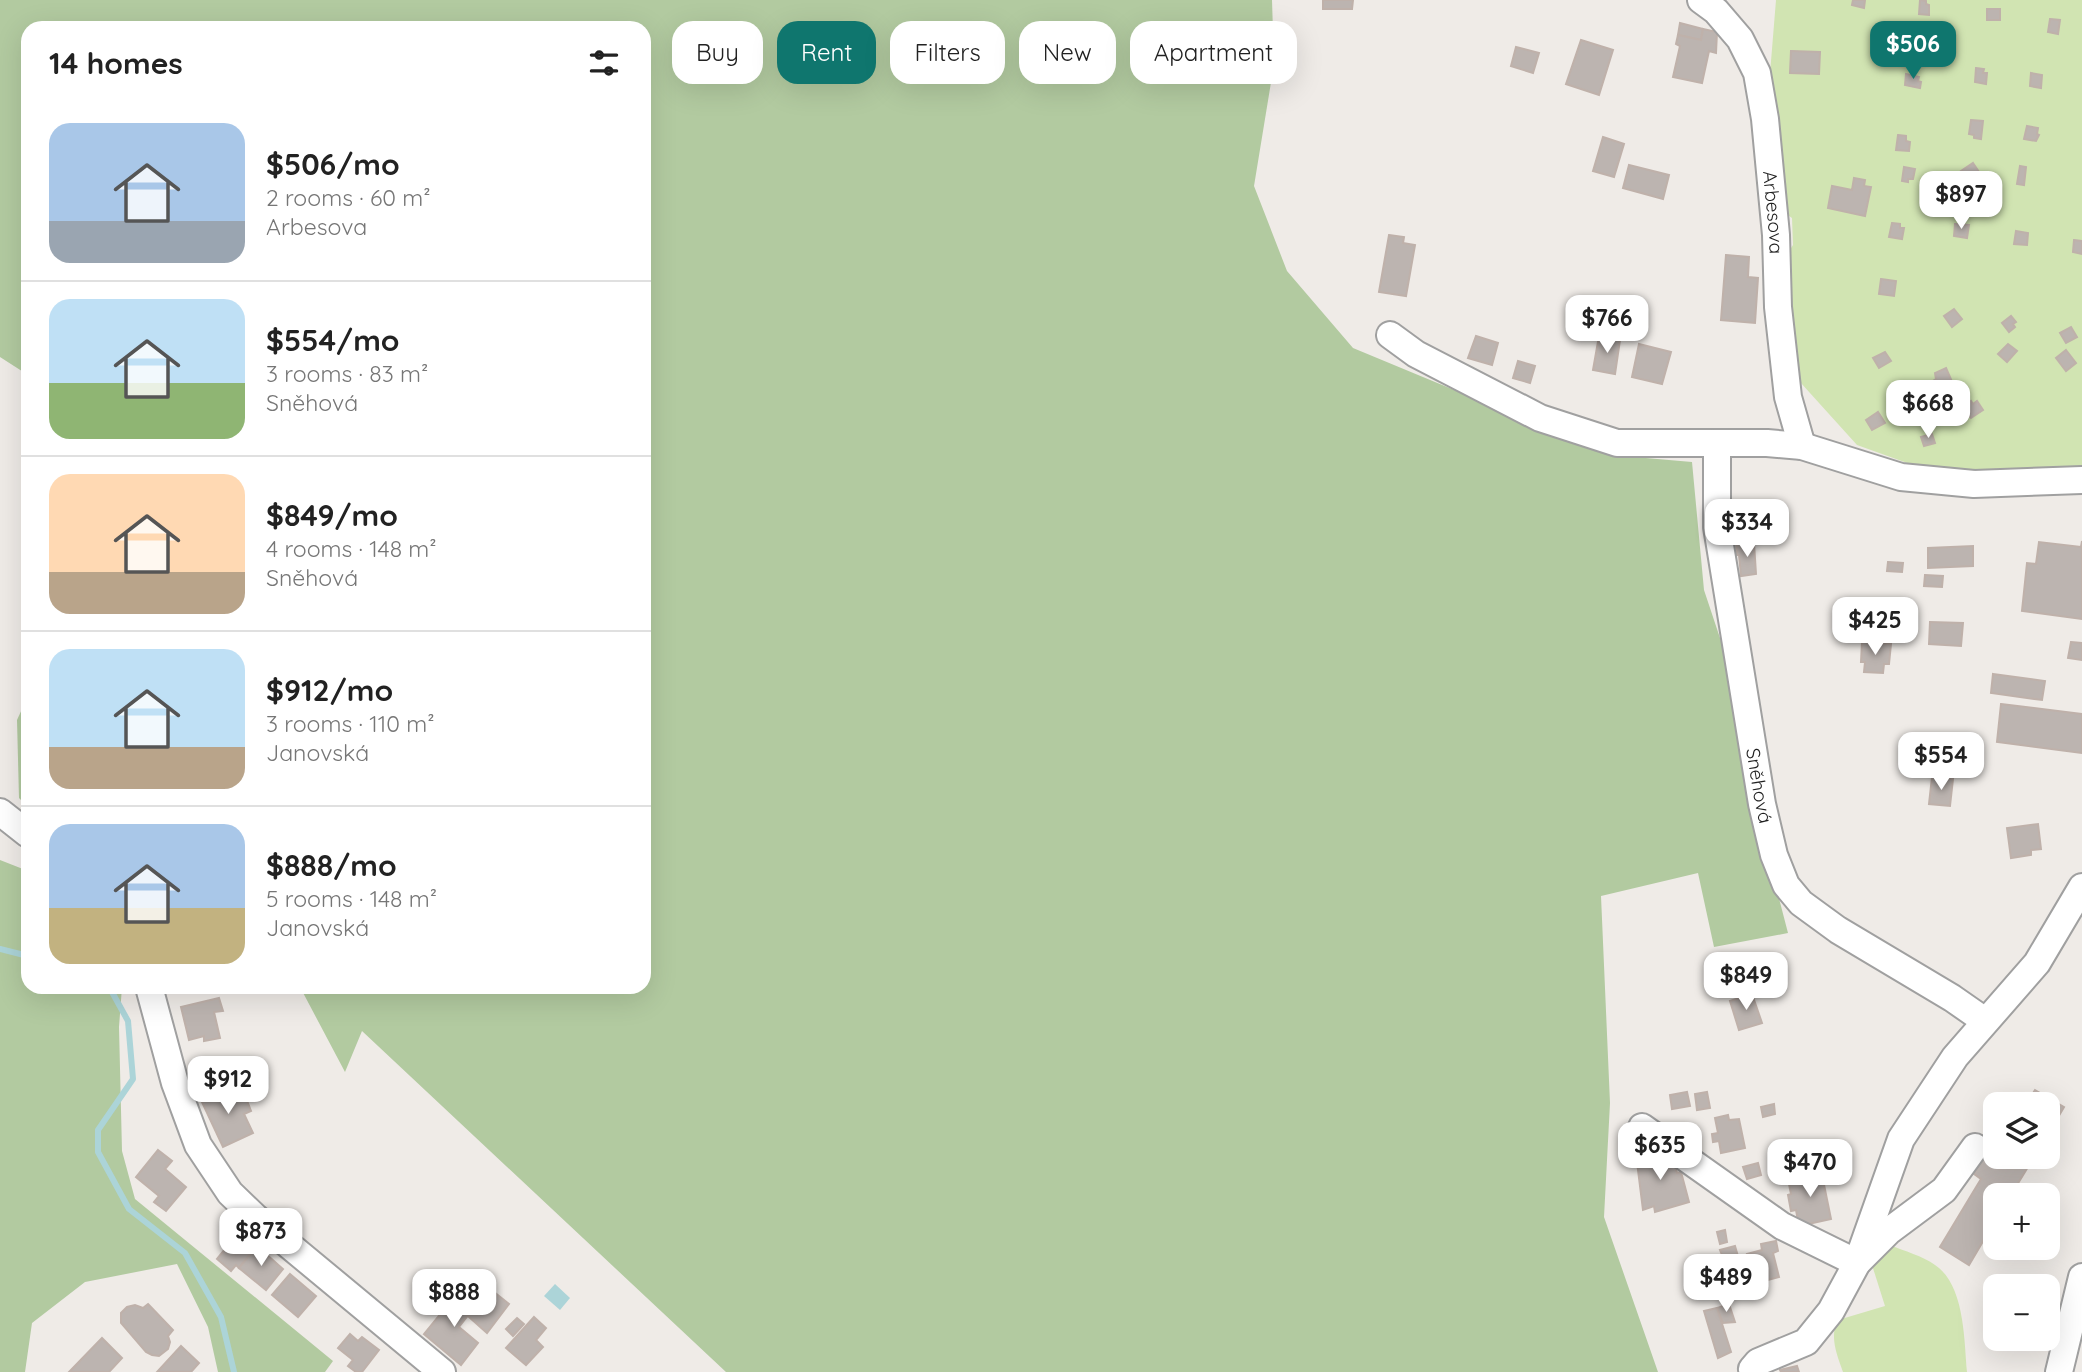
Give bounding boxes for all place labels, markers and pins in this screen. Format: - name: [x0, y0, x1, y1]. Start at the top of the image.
- pin: $506: [1872, 22, 1954, 81]
- pin: $897: [1920, 172, 2002, 231]
- pin: $766: [1566, 296, 1648, 355]
- pin: $668: [1887, 380, 1969, 440]
- pin: $334: [1706, 500, 1788, 559]
- pin: $425: [1834, 598, 1916, 657]
- pin: $554: [1900, 732, 1982, 792]
- pin: $849: [1705, 953, 1787, 1012]
- pin: $912: [187, 1056, 269, 1116]
- pin: $635: [1619, 1122, 1701, 1182]
- pin: $470: [1769, 1140, 1851, 1199]
- pin: $873: [220, 1208, 302, 1268]
- pin: $489: [1685, 1254, 1767, 1314]
- pin: $888: [413, 1270, 495, 1329]

